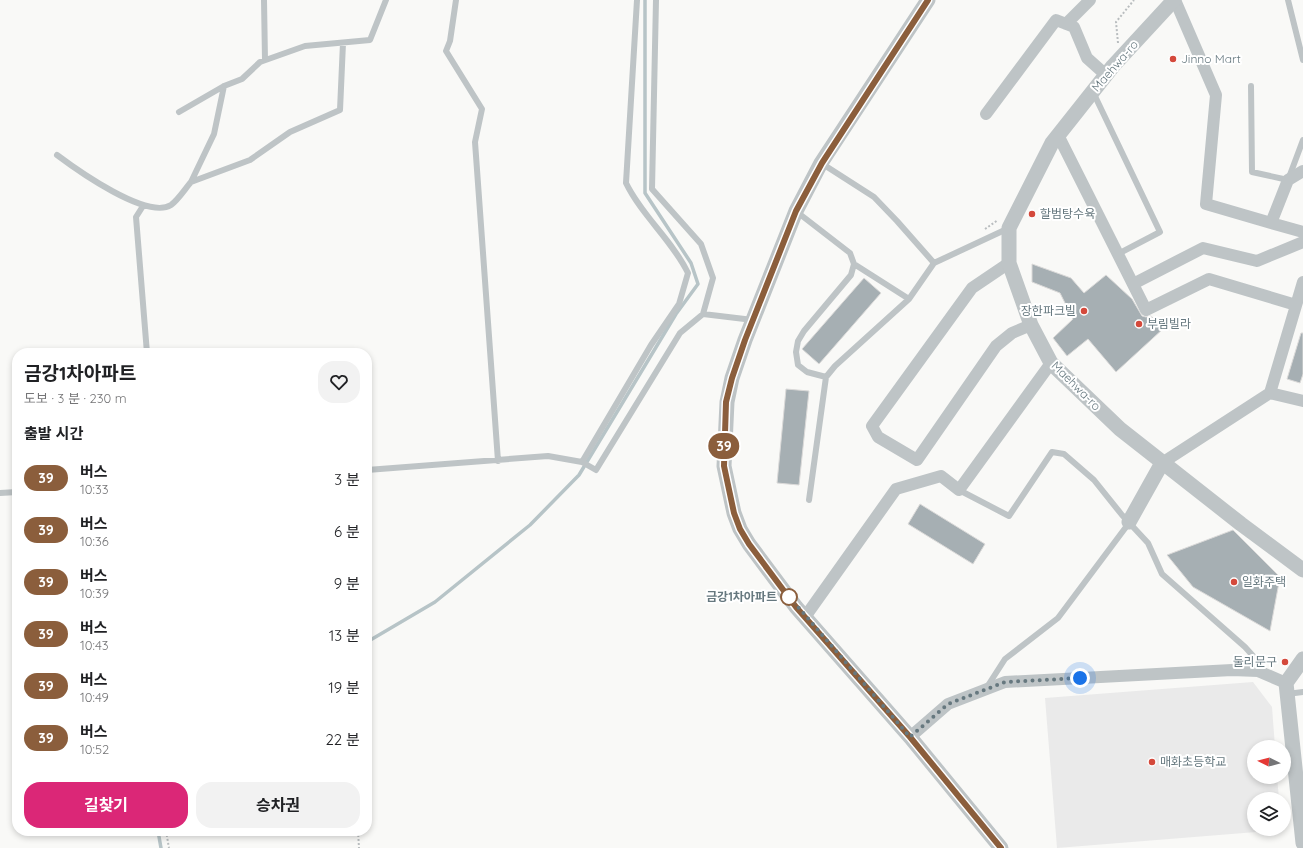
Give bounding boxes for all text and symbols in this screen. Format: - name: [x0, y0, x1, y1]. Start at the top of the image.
- street label: Maehwa-ro: [1088, 37, 1141, 95]
- place label: Jinno Mart: [1181, 51, 1241, 66]
- marker: Jinno Mart: [1168, 54, 1178, 64]
- place label: 할범탕수육: [1040, 206, 1095, 221]
- marker: 할범탕수육: [1027, 209, 1037, 219]
- place label: 장한파크빌: [1021, 303, 1076, 318]
- marker: 장한파크빌: [1079, 306, 1089, 316]
- place label: 부림빌라: [1147, 316, 1191, 331]
- marker: 부림빌라: [1134, 319, 1144, 329]
- street label: Maehwa-ro: [1049, 358, 1104, 413]
- text: 금강1차아파트: [24, 361, 136, 385]
- button: heart: [318, 361, 360, 403]
- text: 도보 · 3 분 · 230 m: [24, 390, 127, 406]
- text: 출발 시간: [24, 424, 83, 443]
- line badge: 39: [706, 433, 742, 459]
- text: 39: [716, 437, 732, 455]
- text: 버스: [80, 462, 108, 481]
- text: 39: [38, 469, 54, 487]
- text: 3 분: [334, 470, 360, 489]
- text: 10:33: [80, 481, 109, 497]
- text: 버스: [80, 514, 108, 533]
- text: 39: [38, 521, 54, 539]
- text: 6 분: [334, 522, 360, 541]
- text: 10:36: [80, 533, 109, 549]
- text: 버스: [80, 566, 108, 585]
- text: 39: [38, 573, 54, 591]
- text: 9 분: [334, 574, 360, 593]
- place label: 일화주택: [1242, 574, 1286, 589]
- marker: 일화주택: [1229, 577, 1239, 587]
- text: 10:39: [80, 585, 109, 601]
- marker: 금강1차아파트: [780, 588, 798, 606]
- place label: 금강1차아파트: [706, 589, 777, 604]
- text: 버스: [80, 618, 108, 637]
- text: 39: [38, 625, 54, 643]
- text: 13 분: [329, 626, 360, 645]
- text: 10:43: [80, 637, 109, 653]
- place label: 둘리문구: [1233, 654, 1277, 669]
- marker: 둘리문구: [1280, 657, 1290, 667]
- your location: [1070, 668, 1090, 688]
- text: 버스: [80, 670, 108, 689]
- text: 39: [38, 677, 54, 695]
- text: 19 분: [328, 678, 360, 697]
- text: 10:49: [80, 689, 109, 705]
- text: 버스: [80, 722, 108, 741]
- text: 39: [38, 729, 54, 747]
- text: 22 분: [325, 730, 360, 749]
- north arrow: [1247, 740, 1291, 784]
- map controls: [1247, 740, 1291, 836]
- text: 10:52: [80, 741, 109, 757]
- place label: 매화초등학교: [1160, 754, 1226, 769]
- marker: 매화초등학교: [1147, 757, 1157, 767]
- button: 길찾기: [24, 782, 188, 828]
- button: 승차권: [196, 782, 360, 828]
- button: layers: [1247, 792, 1291, 836]

